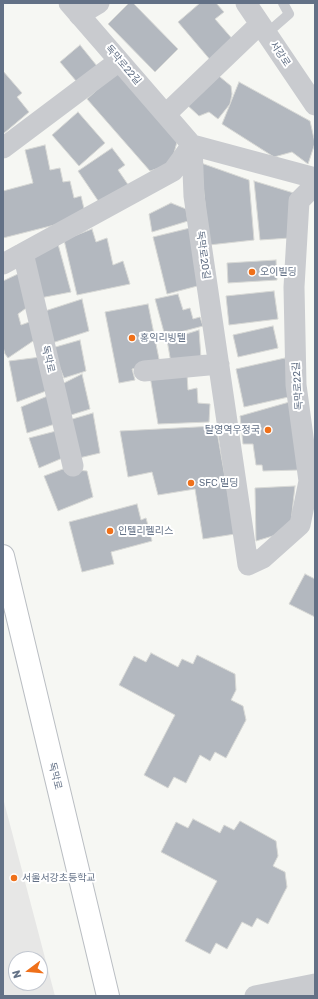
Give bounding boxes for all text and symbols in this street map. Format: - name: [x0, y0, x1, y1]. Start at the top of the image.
- street label: 서강로: [267, 39, 293, 69]
- street label: 독막로22길: [103, 43, 143, 87]
- street label: 독막로20길: [194, 230, 212, 280]
- place label: 오이빌딩: [260, 266, 297, 278]
- marker: 오이빌딩: [247, 267, 257, 277]
- place label: 홍익리빙텔: [140, 332, 186, 344]
- marker: 홍익리빙텔: [127, 333, 137, 343]
- street label: 독막로: [39, 344, 57, 374]
- street label: 독막로22길: [290, 361, 306, 411]
- place label: 탈영역우정국: [205, 424, 260, 436]
- marker: 탈영역우정국: [263, 425, 273, 435]
- place label: SFC 빌딩: [199, 477, 239, 489]
- marker: SFC 빌딩: [186, 478, 196, 488]
- place label: 인텔리펠리스: [118, 525, 173, 537]
- marker: 인텔리펠리스: [105, 526, 115, 536]
- street label: 독막로: [46, 761, 64, 791]
- place label: 서울서강초등학교: [22, 872, 96, 884]
- marker: 서울서강초등학교: [9, 873, 19, 883]
- north arrow: [8, 951, 48, 991]
- text: N: [10, 969, 24, 980]

